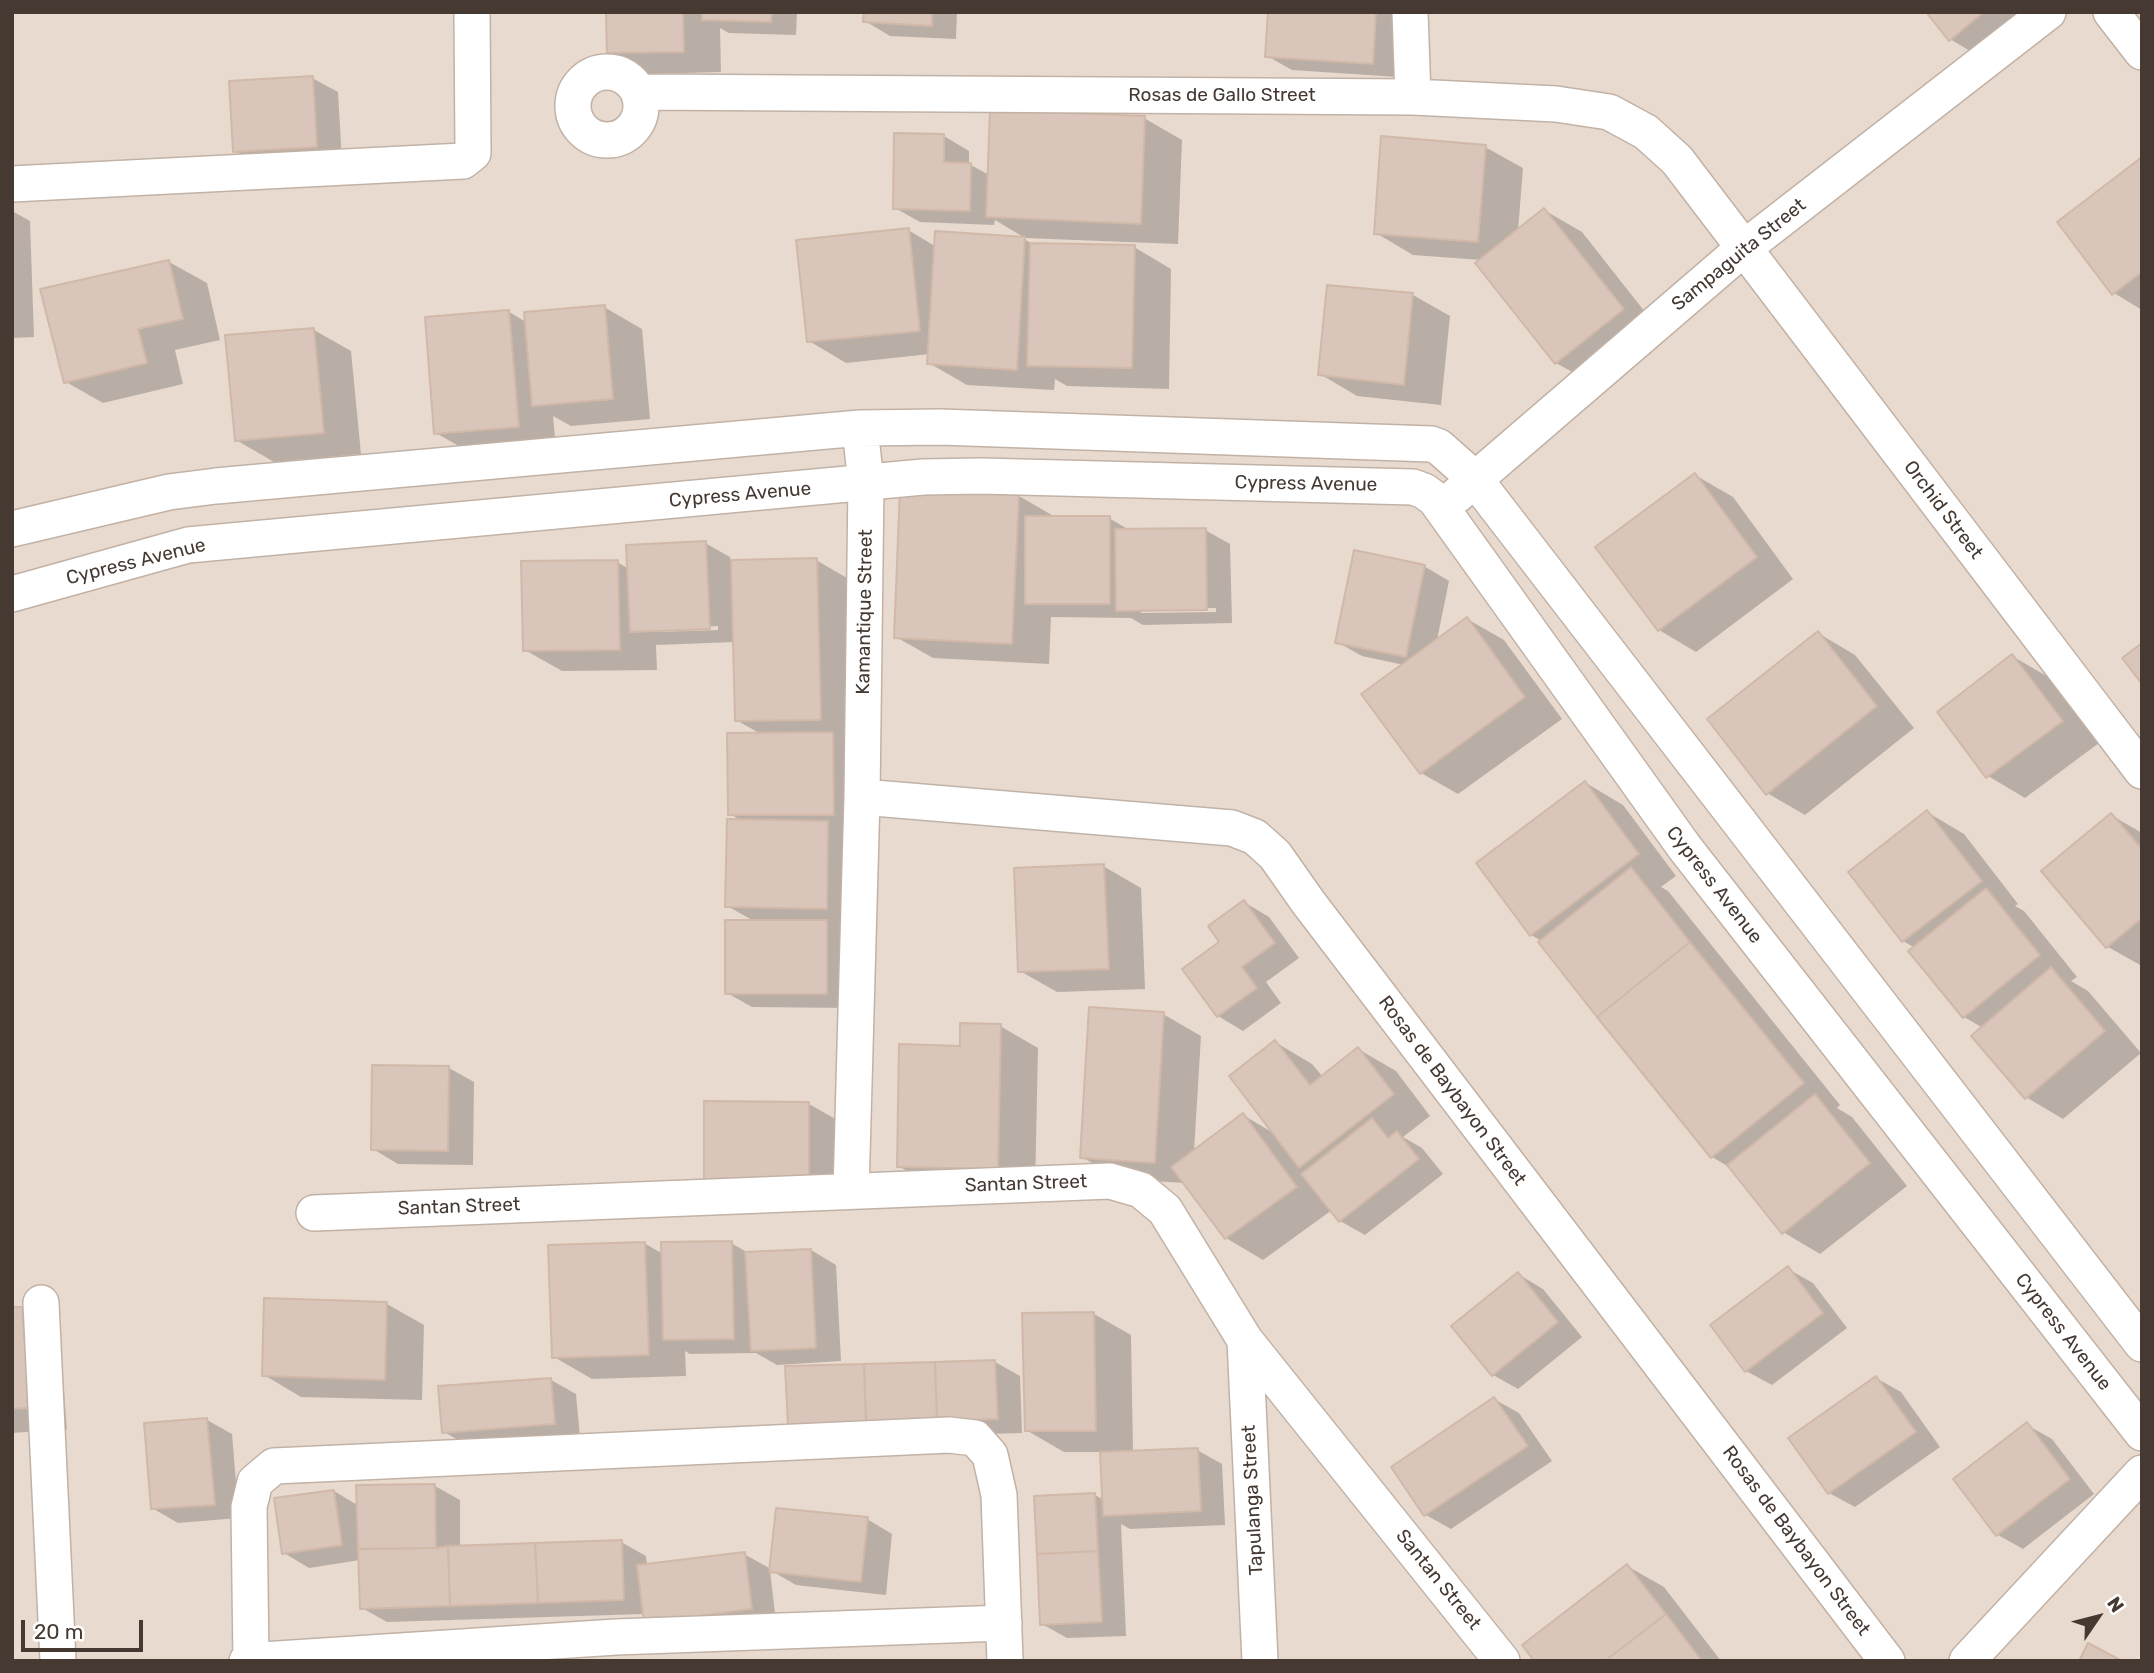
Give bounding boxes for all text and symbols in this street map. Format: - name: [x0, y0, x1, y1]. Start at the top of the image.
- street label: Rosas de Gallo Street: [1128, 85, 1316, 107]
- street label: Sampaguita Street: [1667, 194, 1811, 316]
- street label: Orchid Street: [1899, 456, 1987, 564]
- street label: Cypress Avenue: [1234, 471, 1378, 497]
- street label: Cypress Avenue: [668, 477, 812, 513]
- street label: Kamantique Street: [852, 529, 878, 695]
- street label: Cypress Avenue: [64, 534, 208, 590]
- street label: Cypress Avenue: [1661, 822, 1767, 948]
- street label: Rosas de Baybayon Street: [1373, 992, 1531, 1190]
- street label: Santan Street: [964, 1170, 1088, 1198]
- street label: Santan Street: [397, 1193, 521, 1221]
- street label: Cypress Avenue: [2010, 1269, 2116, 1395]
- street label: Tapulanga Street: [1238, 1424, 1268, 1576]
- street label: Rosas de Baybayon Street: [1717, 1442, 1875, 1640]
- street label: Santan Street: [1391, 1525, 1485, 1635]
- north arrow: [2063, 1582, 2133, 1652]
- text: N: [2102, 1592, 2129, 1617]
- scale bar: [24, 1606, 147, 1650]
- text: 20 m: [34, 1619, 83, 1644]

